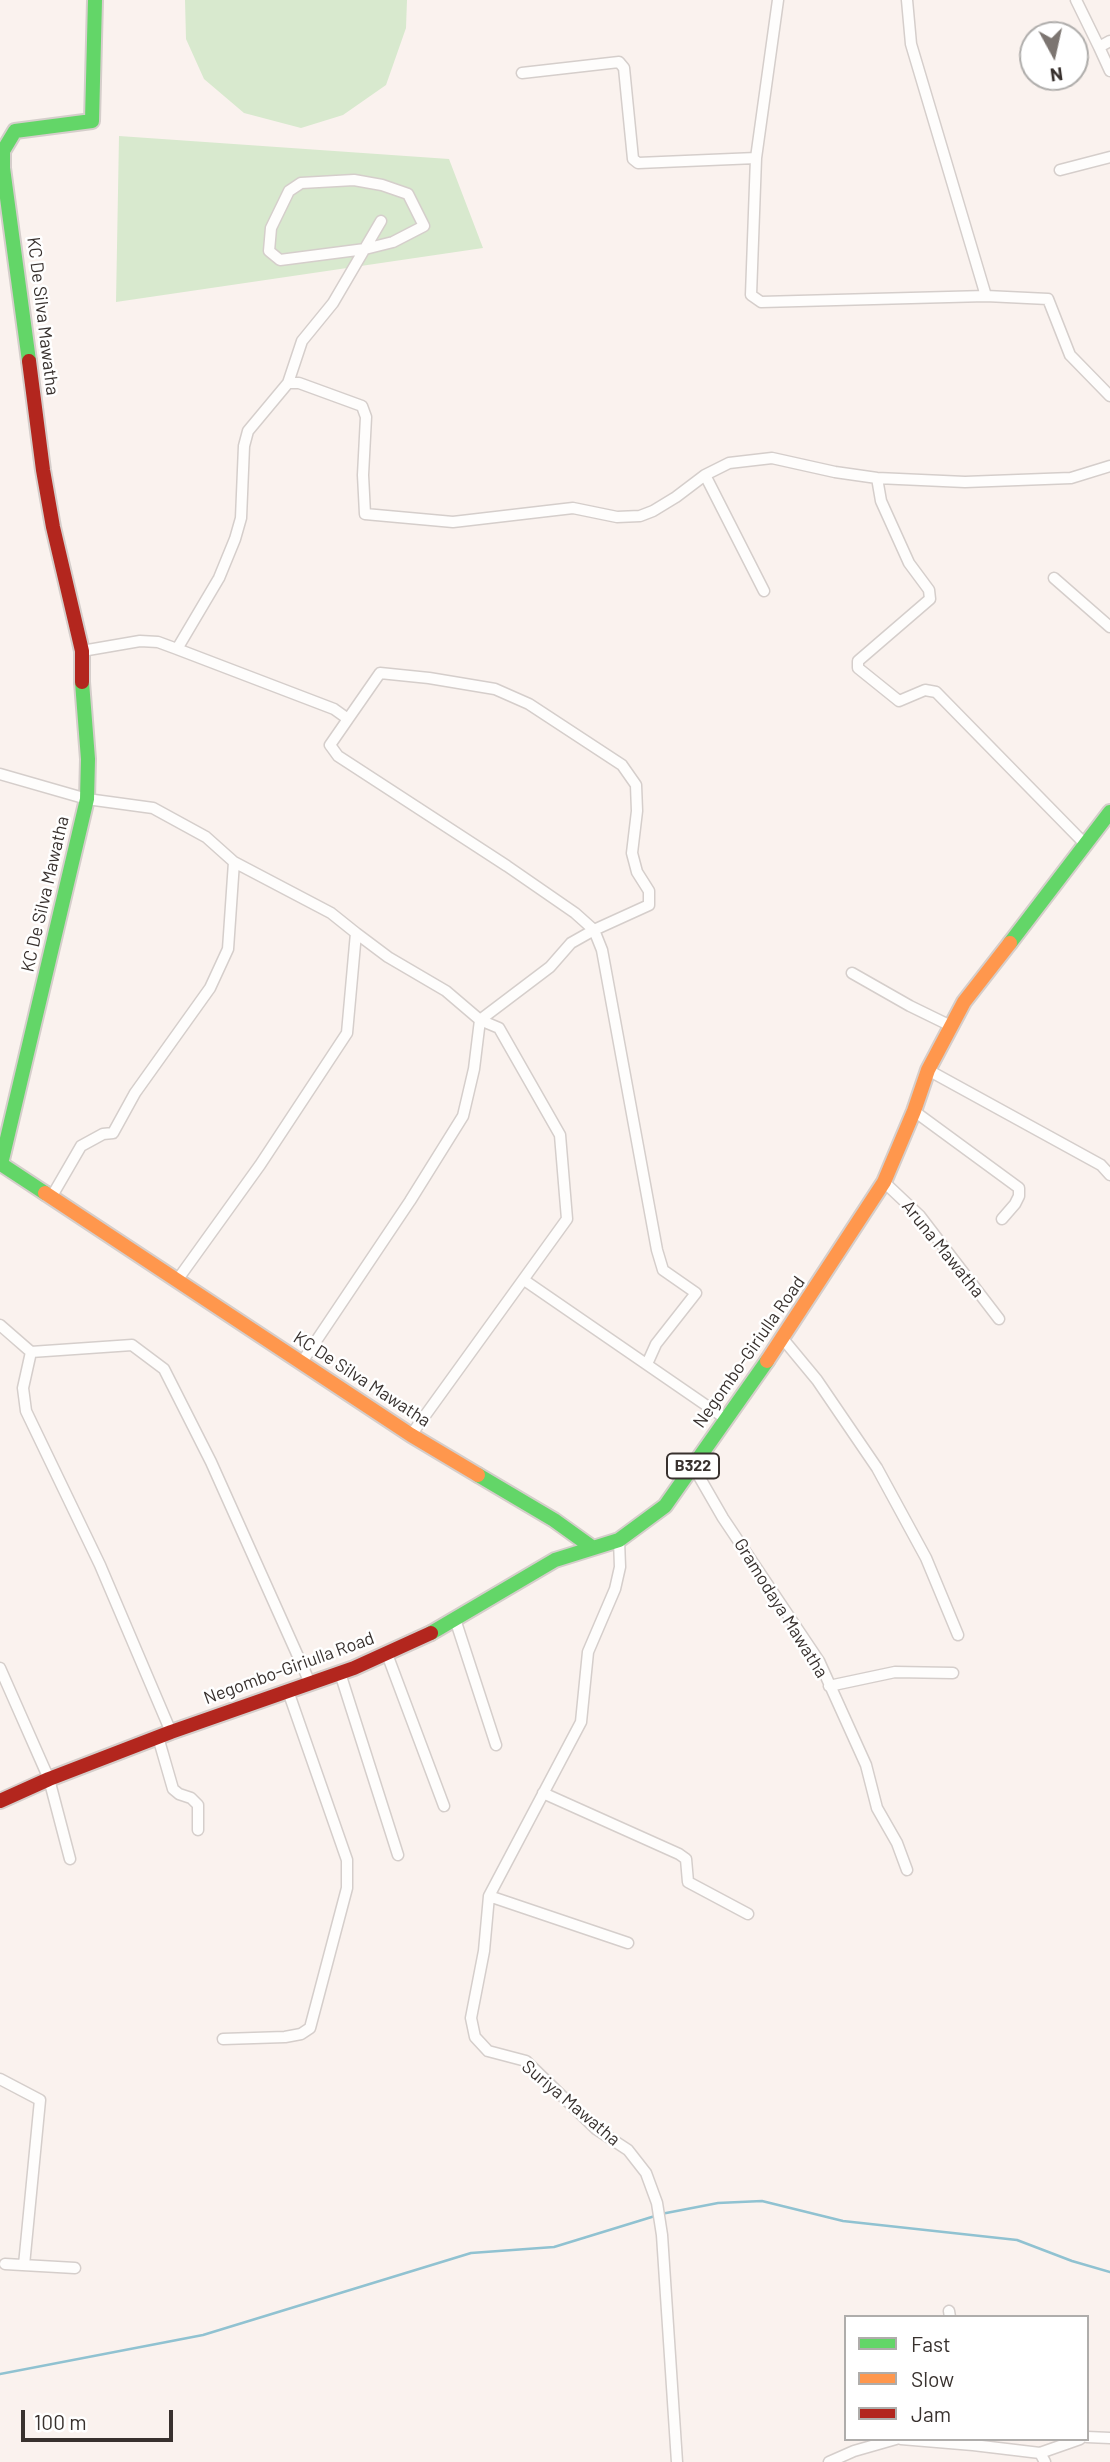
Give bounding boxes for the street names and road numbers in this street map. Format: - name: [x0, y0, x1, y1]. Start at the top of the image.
- street label: KC De Silva Mawatha: [23, 236, 63, 396]
- street label: KC De Silva Mawatha: [17, 814, 73, 974]
- street label: Aruna Mawatha: [897, 1196, 989, 1302]
- street label: Negombo-Giriulla Road: [689, 1272, 809, 1432]
- street label: KC De Silva Mawatha: [289, 1327, 435, 1431]
- road number: B322: [667, 1454, 719, 1478]
- street label: Gramodaya Mawatha: [729, 1534, 833, 1682]
- street label: Negombo-Giriulla Road: [201, 1627, 377, 1709]
- street label: Suriya Mawatha: [518, 2056, 624, 2150]

